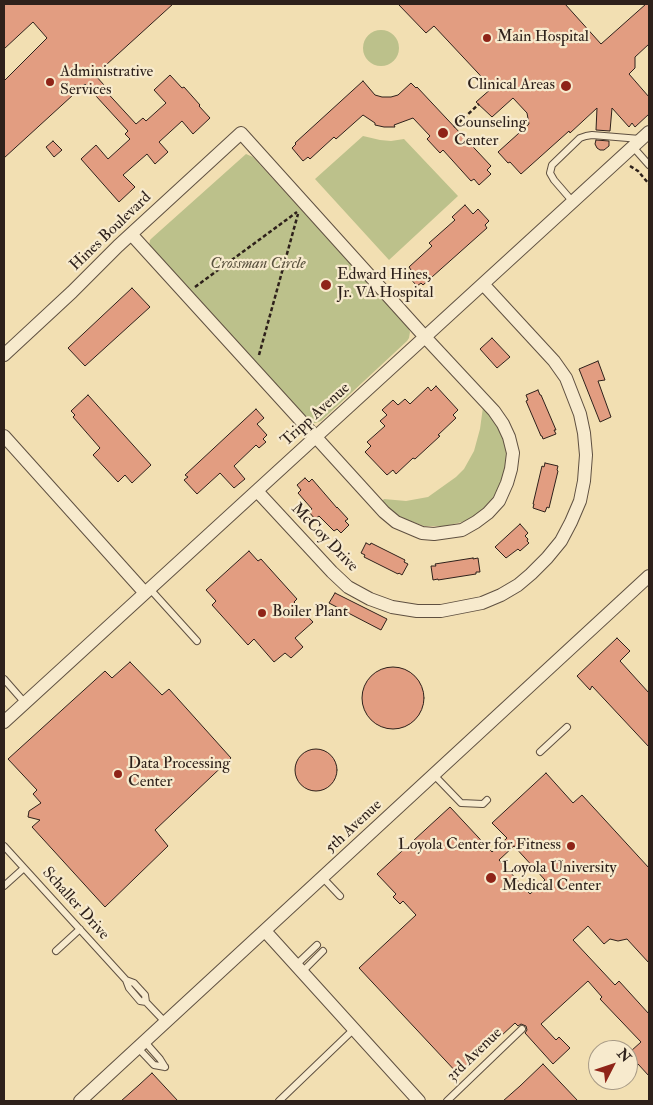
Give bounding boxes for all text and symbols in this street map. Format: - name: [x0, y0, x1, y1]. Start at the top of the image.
- place label: Main Hospital: [497, 28, 589, 48]
- marker: Main Hospital: [481, 32, 493, 44]
- place label: Administrative Services: [60, 63, 153, 101]
- marker: Administrative Services: [44, 76, 56, 88]
- place label: Clinical Areas: [467, 76, 555, 96]
- marker: Clinical Areas: [559, 79, 573, 93]
- place label: Counseling Center: [454, 114, 527, 152]
- marker: Counseling Center: [436, 126, 450, 140]
- street label: Hines Boulevard: [66, 188, 156, 276]
- park label: Crossman Circle: [210, 255, 306, 275]
- place label: Edward Hines, Jr. VA Hospital: [337, 266, 433, 304]
- marker: Edward Hines, Jr. VA Hospital: [319, 278, 333, 292]
- street label: Tripp Avenue: [278, 379, 354, 451]
- street label: McCoy Drive: [287, 500, 361, 576]
- place label: Boiler Plant: [272, 603, 348, 623]
- marker: Boiler Plant: [256, 607, 268, 619]
- place label: Data Processing Center: [128, 755, 230, 793]
- marker: Data Processing Center: [112, 768, 124, 780]
- street label: 5th Avenue: [322, 796, 386, 858]
- place label: Loyola Center for Fitness: [398, 836, 561, 856]
- marker: Loyola Center for Fitness: [565, 840, 577, 852]
- place label: Loyola University Medical Center: [502, 859, 617, 897]
- street label: Schaller Drive: [37, 864, 113, 944]
- marker: Loyola University Medical Center: [484, 871, 498, 885]
- street label: 3rd Avenue: [443, 1024, 507, 1086]
- north arrow: [588, 1040, 638, 1090]
- text: N: [613, 1045, 634, 1066]

